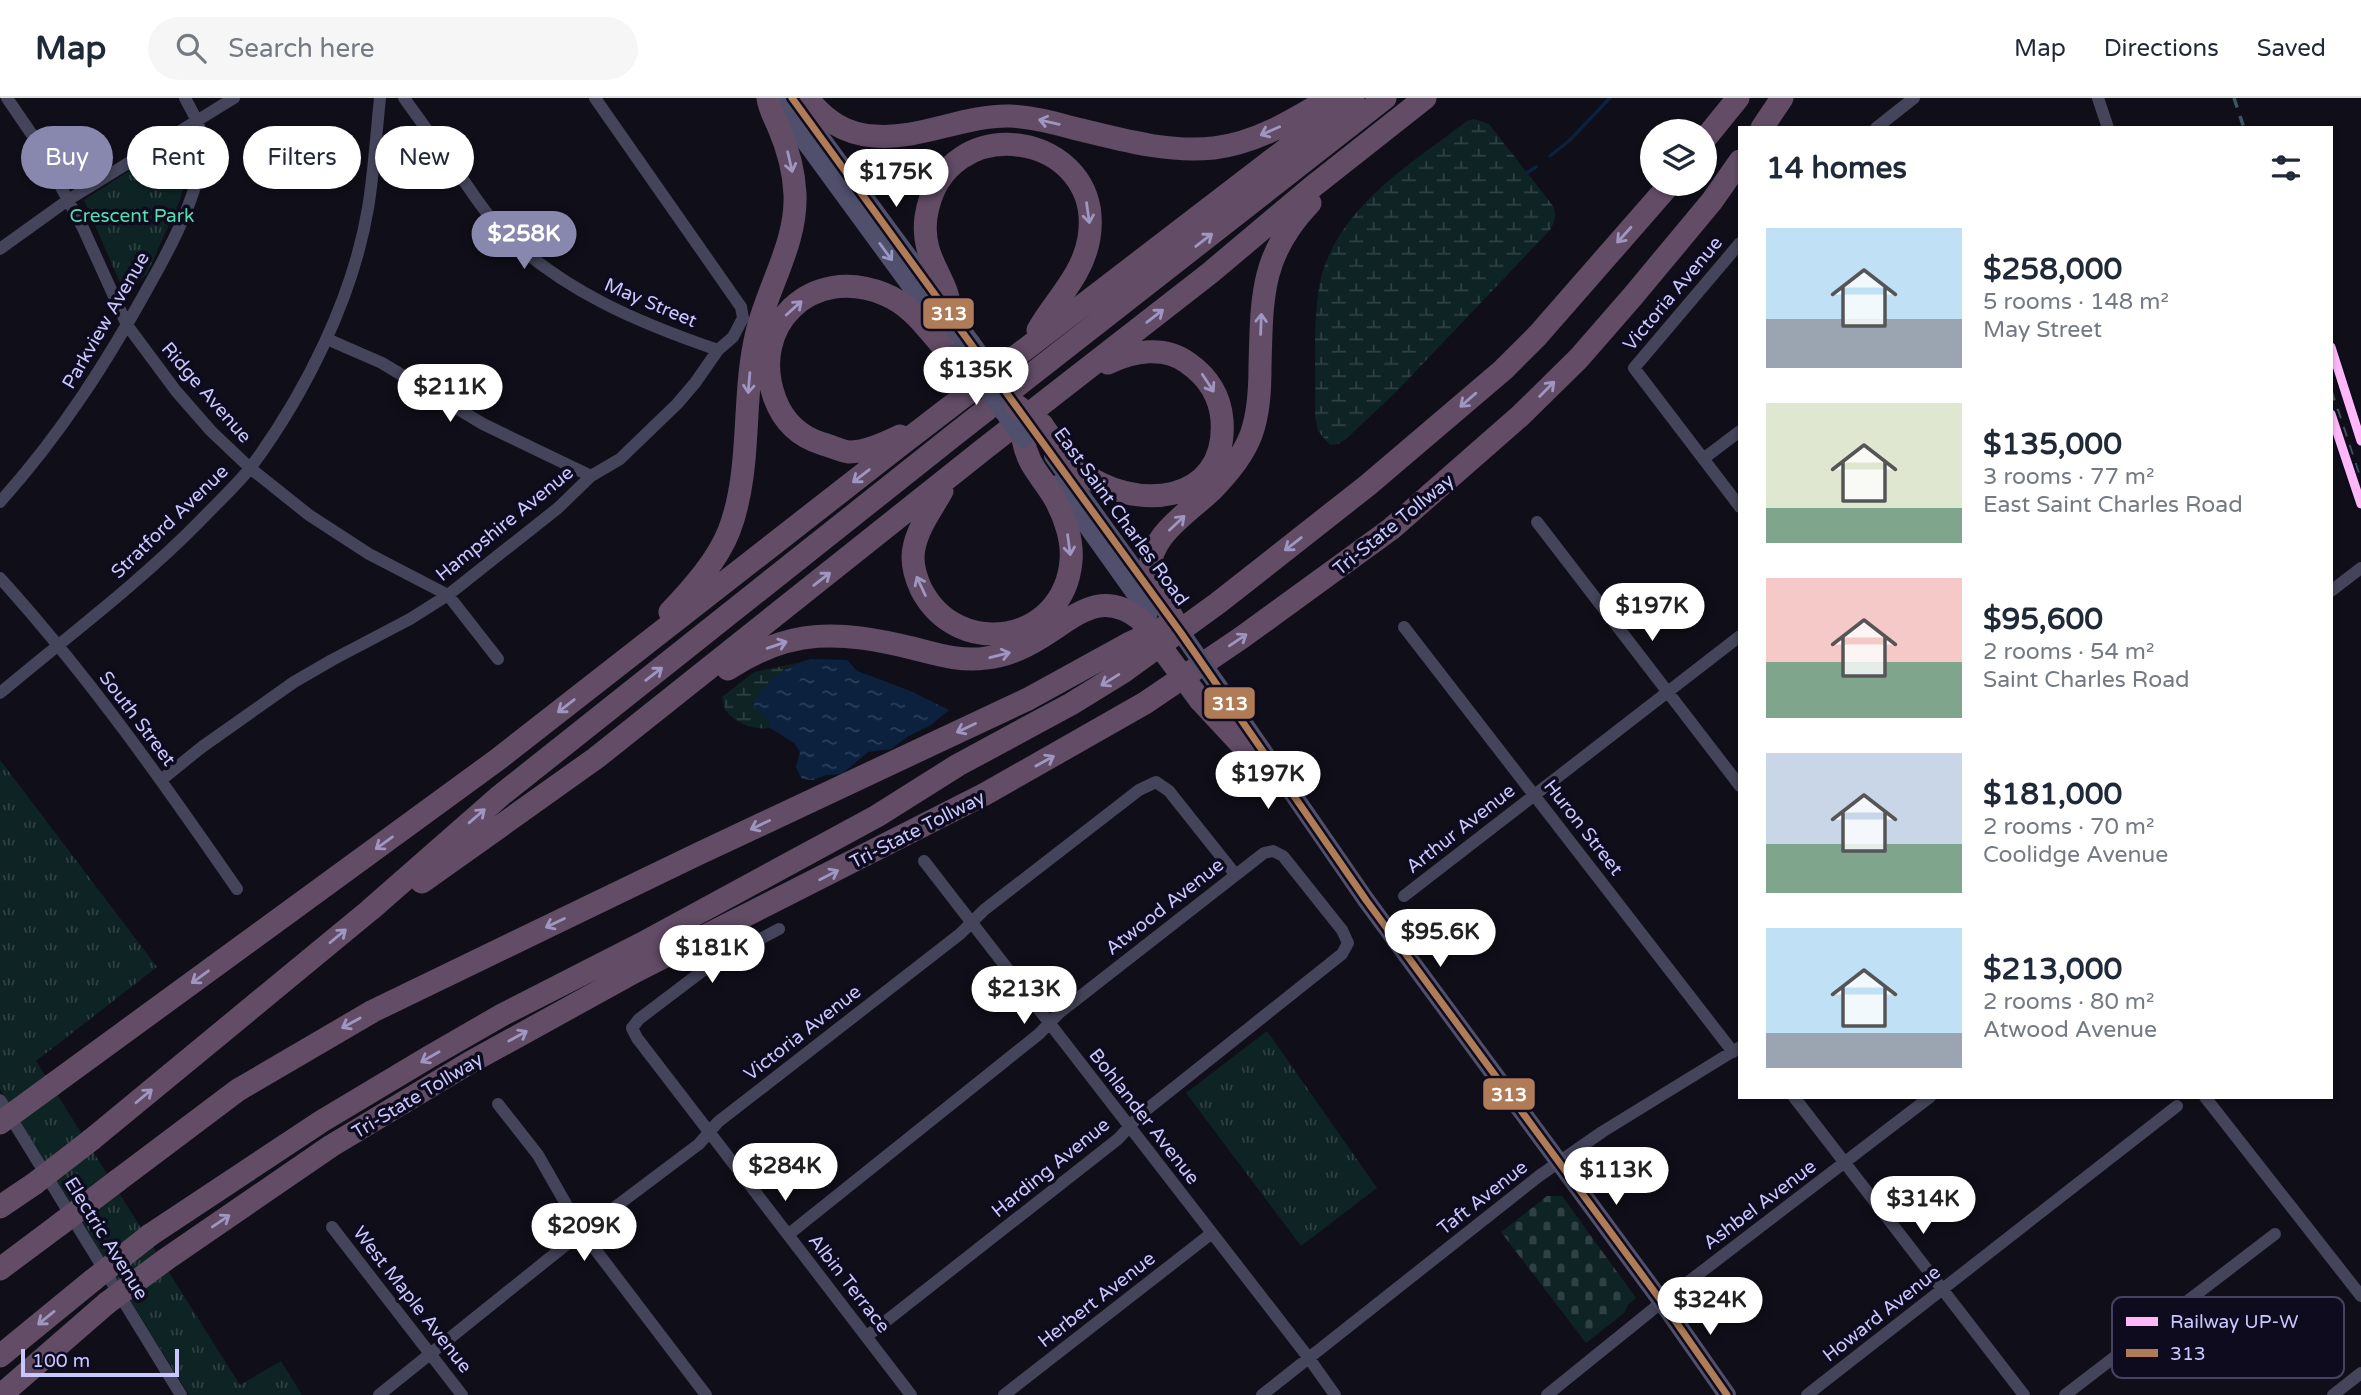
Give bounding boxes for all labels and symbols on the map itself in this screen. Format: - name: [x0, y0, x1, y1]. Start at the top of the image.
- one-way arrow: [1038, 115, 1061, 128]
- one-way arrow: [1260, 125, 1282, 138]
- one-way arrow: [784, 150, 797, 173]
- pin: $175K: [847, 150, 945, 209]
- one-way arrow: [1082, 201, 1095, 224]
- park label: Crescent Park: [70, 205, 194, 227]
- pin: $258K: [475, 212, 573, 271]
- one-way arrow: [1616, 226, 1633, 243]
- one-way arrow: [1195, 232, 1213, 247]
- street label: Victoria Avenue: [1619, 232, 1727, 355]
- one-way arrow: [879, 242, 893, 261]
- street label: Parkview Avenue: [58, 248, 154, 393]
- street label: May Street: [601, 274, 700, 332]
- line badge: 313: [922, 297, 975, 330]
- one-way arrow: [785, 300, 803, 316]
- text: 313: [931, 303, 967, 325]
- one-way arrow: [1145, 309, 1163, 324]
- one-way arrow: [1255, 313, 1268, 336]
- street label: Ridge Avenue: [157, 338, 256, 447]
- pin: $135K: [927, 348, 1025, 407]
- pin: $211K: [401, 364, 499, 424]
- one-way arrow: [742, 371, 755, 394]
- one-way arrow: [1201, 373, 1215, 392]
- one-way arrow: [1539, 381, 1556, 398]
- one-way arrow: [1460, 392, 1478, 408]
- street label: East Saint Charles Road: [1049, 423, 1193, 610]
- street label: Stratford Avenue: [107, 460, 233, 583]
- street label: Hampshire Avenue: [431, 462, 578, 586]
- one-way arrow: [852, 468, 870, 483]
- street label: Tri-State Tollway: [1329, 469, 1458, 580]
- one-way arrow: [1168, 514, 1185, 531]
- one-way arrow: [1063, 533, 1076, 556]
- one-way arrow: [1284, 537, 1302, 552]
- one-way arrow: [812, 572, 831, 587]
- one-way arrow: [914, 576, 927, 597]
- pin: $197K: [1603, 584, 1701, 643]
- one-way arrow: [1228, 633, 1247, 648]
- one-way arrow: [765, 638, 787, 650]
- one-way arrow: [988, 648, 1011, 661]
- one-way arrow: [644, 666, 662, 681]
- street label: South Street: [94, 667, 180, 770]
- one-way arrow: [1101, 673, 1121, 687]
- line badge: 313: [1203, 686, 1256, 720]
- text: 313: [1212, 693, 1248, 715]
- one-way arrow: [557, 699, 575, 714]
- one-way arrow: [956, 722, 977, 735]
- pin: $197K: [1219, 752, 1317, 811]
- one-way arrow: [1034, 754, 1054, 768]
- street label: Huron Street: [1539, 776, 1627, 880]
- street label: Arthur Avenue: [1402, 780, 1519, 878]
- street label: Tri-State Tollway: [846, 786, 989, 873]
- one-way arrow: [467, 808, 485, 824]
- one-way arrow: [750, 819, 771, 832]
- one-way arrow: [375, 836, 394, 850]
- street label: Atwood Avenue: [1101, 854, 1228, 960]
- one-way arrow: [818, 867, 839, 881]
- pin: $95.6K: [1383, 910, 1497, 969]
- one-way arrow: [545, 917, 566, 930]
- pin: $181K: [663, 926, 761, 985]
- one-way arrow: [328, 928, 346, 944]
- pin: $213K: [975, 967, 1073, 1026]
- one-way arrow: [191, 970, 210, 984]
- street label: Victoria Avenue: [740, 980, 865, 1085]
- one-way arrow: [341, 1017, 362, 1030]
- one-way arrow: [508, 1029, 528, 1043]
- street label: Bohlander Avenue: [1084, 1044, 1204, 1189]
- street label: Tri-State Tollway: [348, 1048, 487, 1144]
- one-way arrow: [420, 1050, 440, 1064]
- line badge: 313: [1482, 1077, 1536, 1111]
- text: 313: [1491, 1084, 1527, 1106]
- one-way arrow: [134, 1089, 152, 1104]
- street label: Harding Avenue: [987, 1114, 1114, 1222]
- pin: $284K: [736, 1144, 834, 1203]
- pin: $113K: [1567, 1148, 1665, 1207]
- street label: Ashbel Avenue: [1699, 1155, 1820, 1254]
- street label: Taft Avenue: [1433, 1156, 1532, 1240]
- street label: Electric Avenue: [60, 1173, 153, 1304]
- pin: $314K: [1874, 1176, 1972, 1236]
- pin: $209K: [535, 1204, 633, 1263]
- one-way arrow: [211, 1214, 231, 1228]
- street label: West Maple Avenue: [348, 1222, 476, 1377]
- street label: Albin Terrace: [804, 1230, 895, 1337]
- street label: Herbert Avenue: [1034, 1247, 1159, 1352]
- street label: Howard Avenue: [1818, 1261, 1945, 1366]
- pin: $324K: [1661, 1278, 1759, 1337]
- legend: [2112, 1297, 2344, 1378]
- one-way arrow: [38, 1310, 56, 1325]
- text: Railway UP-W: [2170, 1311, 2298, 1333]
- text: 313: [2170, 1343, 2206, 1365]
- scale bar: [21, 1346, 178, 1378]

